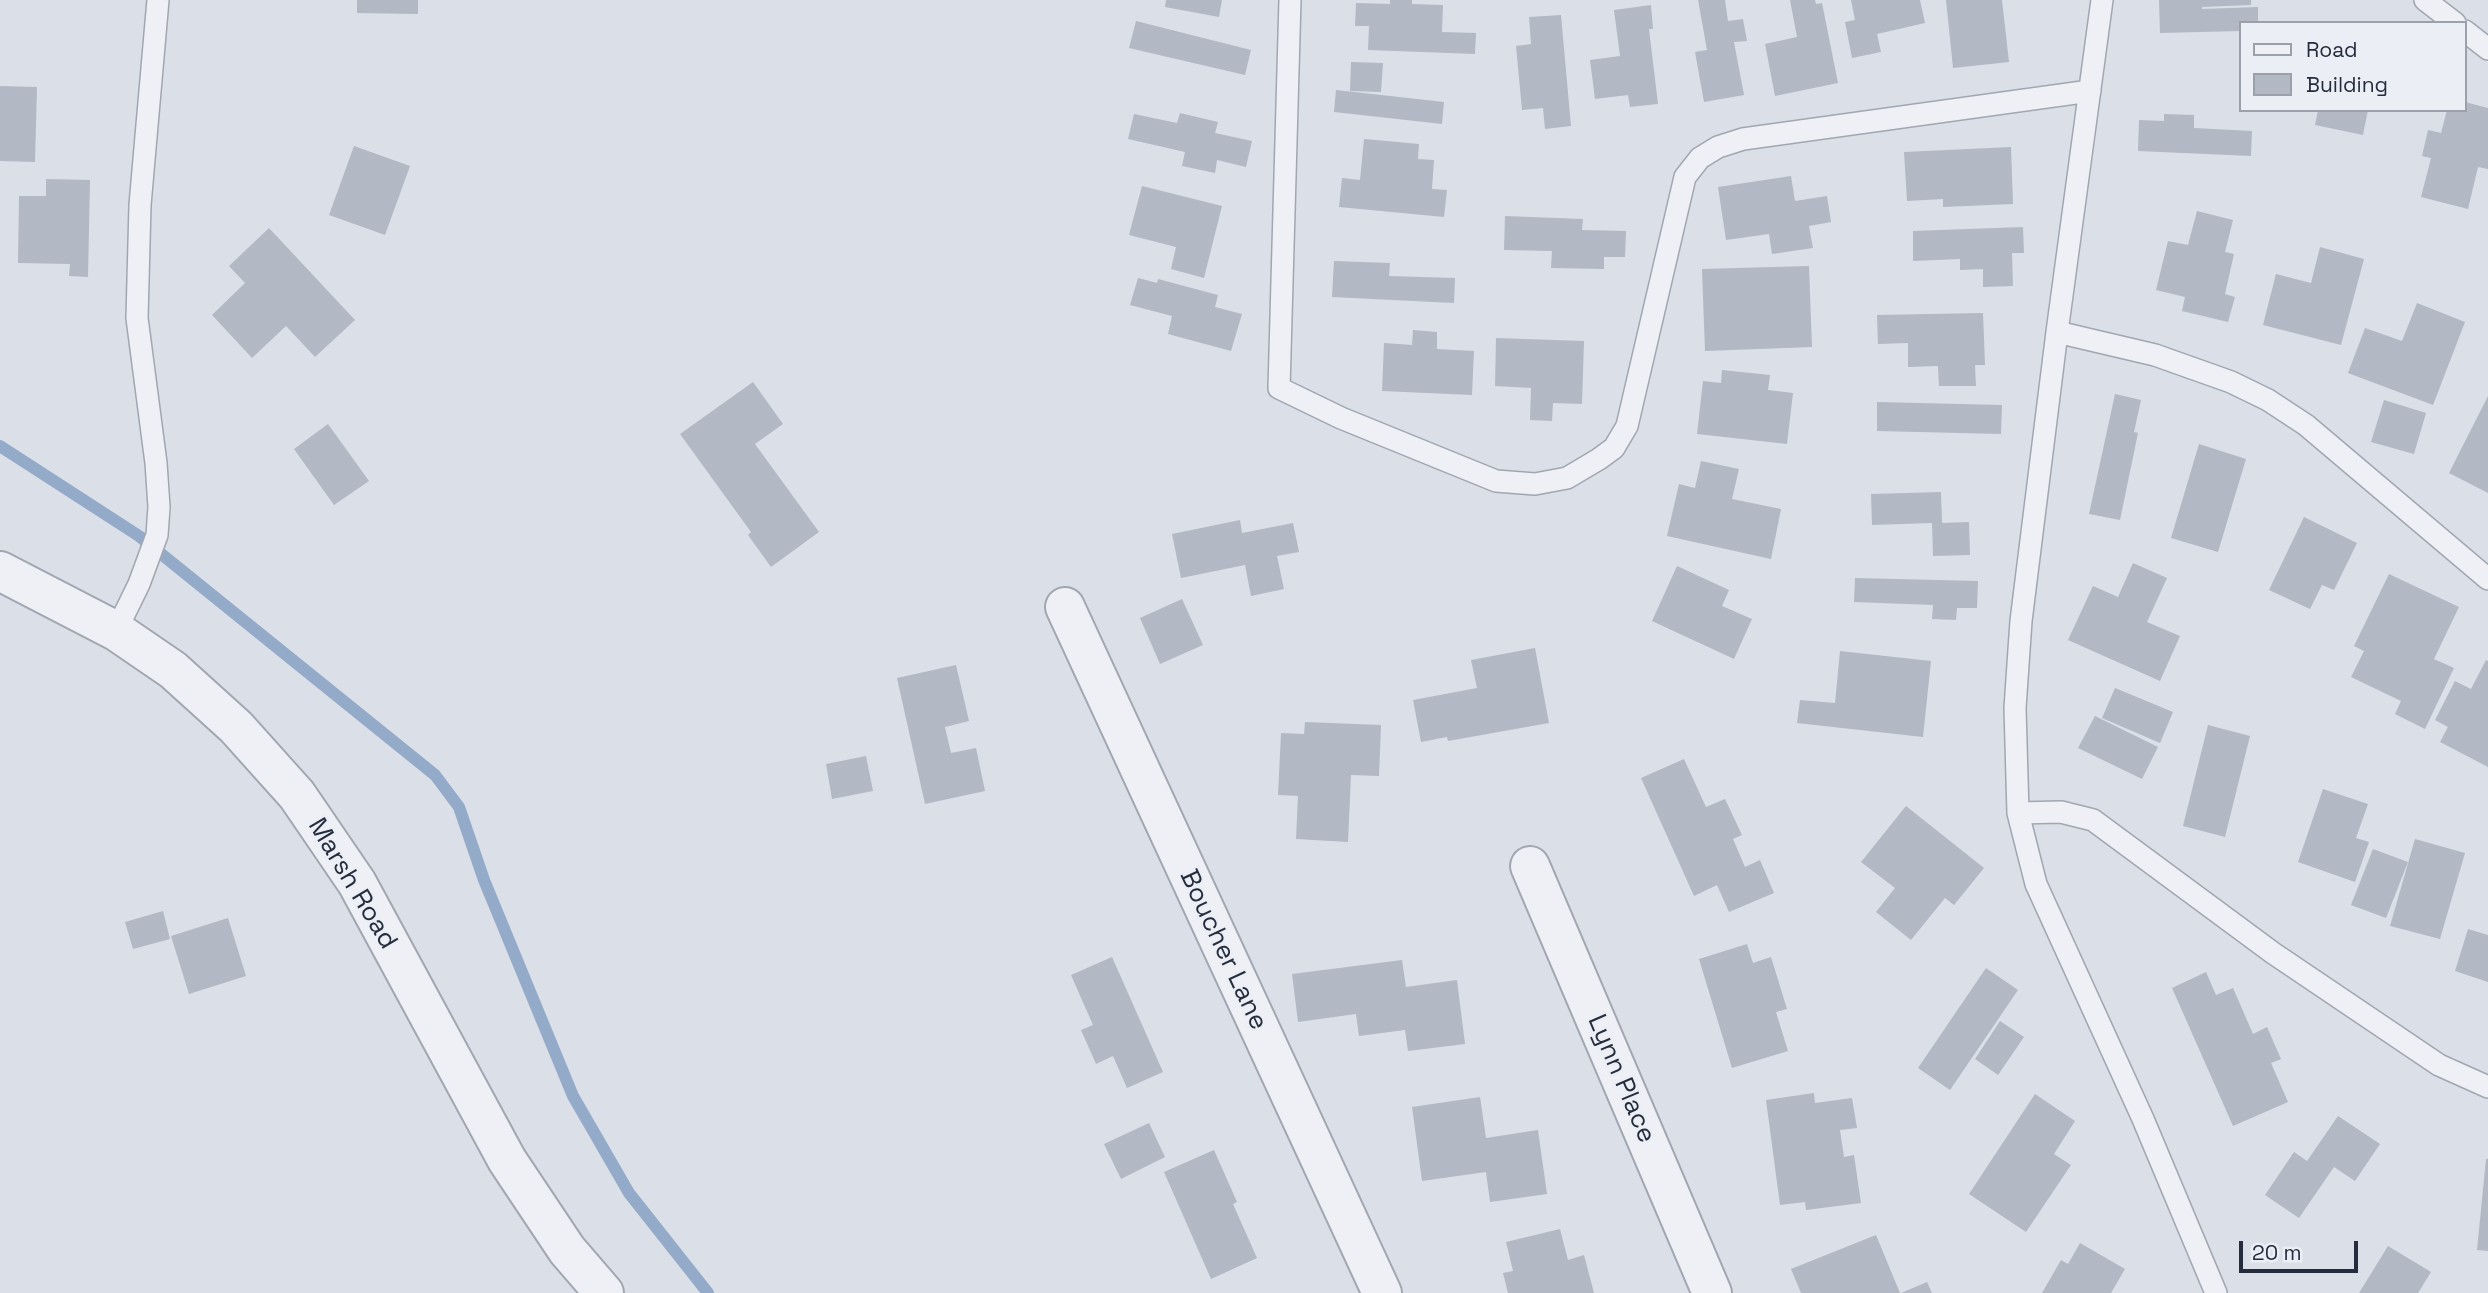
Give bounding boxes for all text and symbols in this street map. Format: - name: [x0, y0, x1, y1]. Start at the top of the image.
- legend: [2240, 21, 2467, 112]
- text: Road: [2306, 36, 2358, 63]
- text: Building: [2306, 71, 2388, 98]
- street label: Marsh Road: [301, 813, 403, 955]
- street label: Boucher Lane: [1172, 865, 1274, 1035]
- street label: Lynn Place: [1580, 1010, 1662, 1148]
- scale bar: [2243, 1226, 2362, 1270]
- text: 20 m: [2252, 1239, 2302, 1266]

